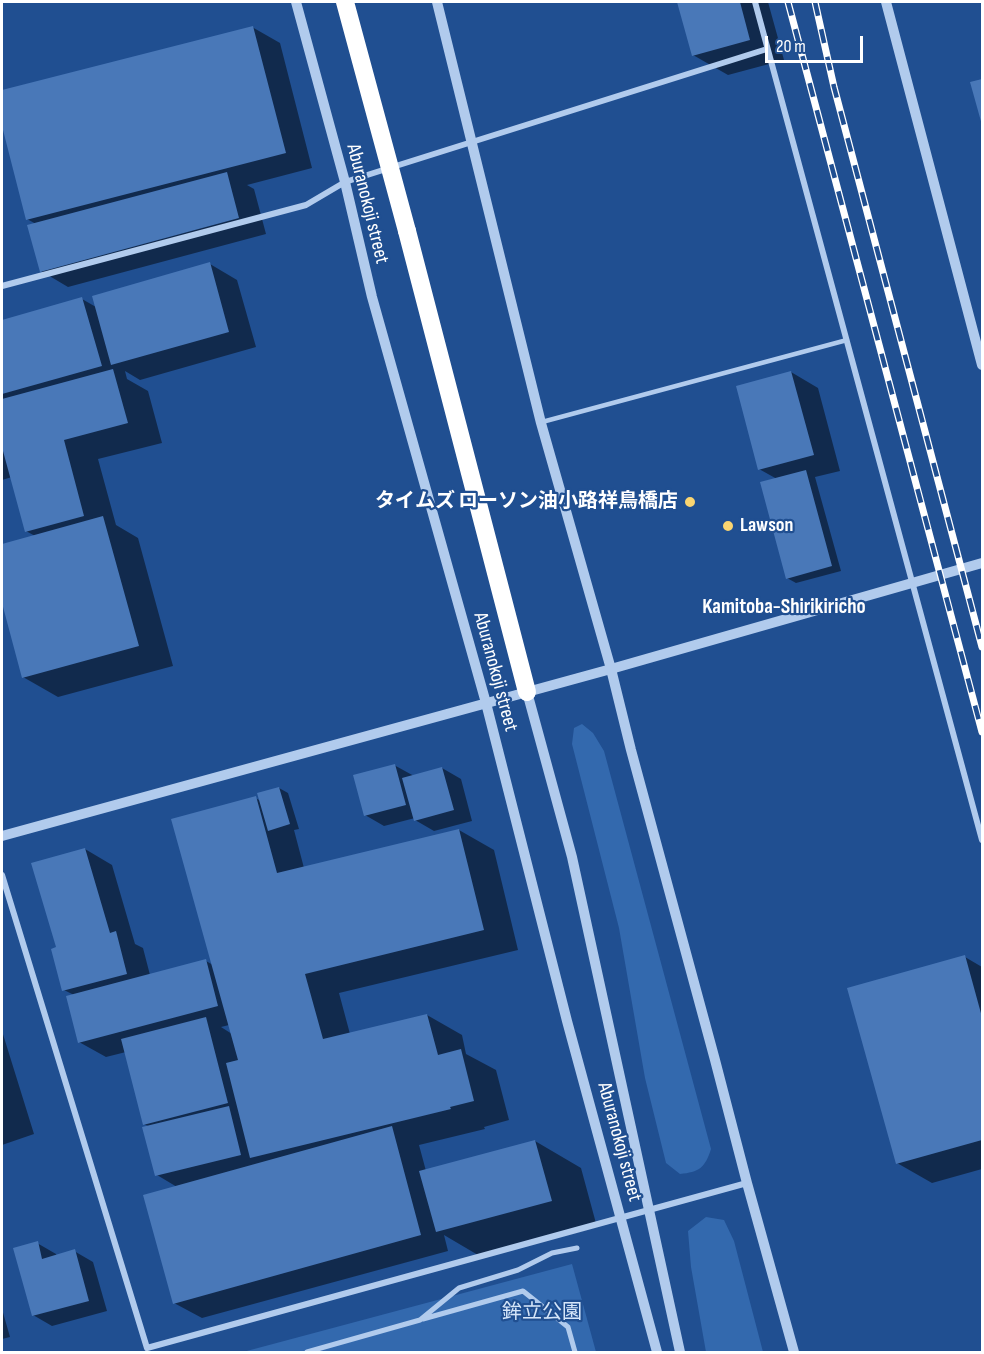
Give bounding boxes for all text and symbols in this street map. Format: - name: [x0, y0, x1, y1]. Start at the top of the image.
- scale bar: [768, 24, 866, 62]
- text: 20 m: [776, 36, 806, 57]
- street label: Aburanokoji street: [341, 142, 393, 266]
- place label: タイムズ ローソン油小路祥鳥橋店: [375, 490, 678, 514]
- marker: タイムズ ローソン油小路祥鳥橋店: [683, 495, 697, 509]
- place label: Lawson: [740, 514, 793, 538]
- marker: Lawson: [721, 519, 735, 533]
- district label: Kamitoba-Shirikiricho: [702, 595, 866, 621]
- street label: Aburanokoji street: [468, 610, 522, 734]
- street label: Aburanokoji street: [592, 1080, 646, 1204]
- park label: 鉾立公園: [502, 1301, 582, 1325]

